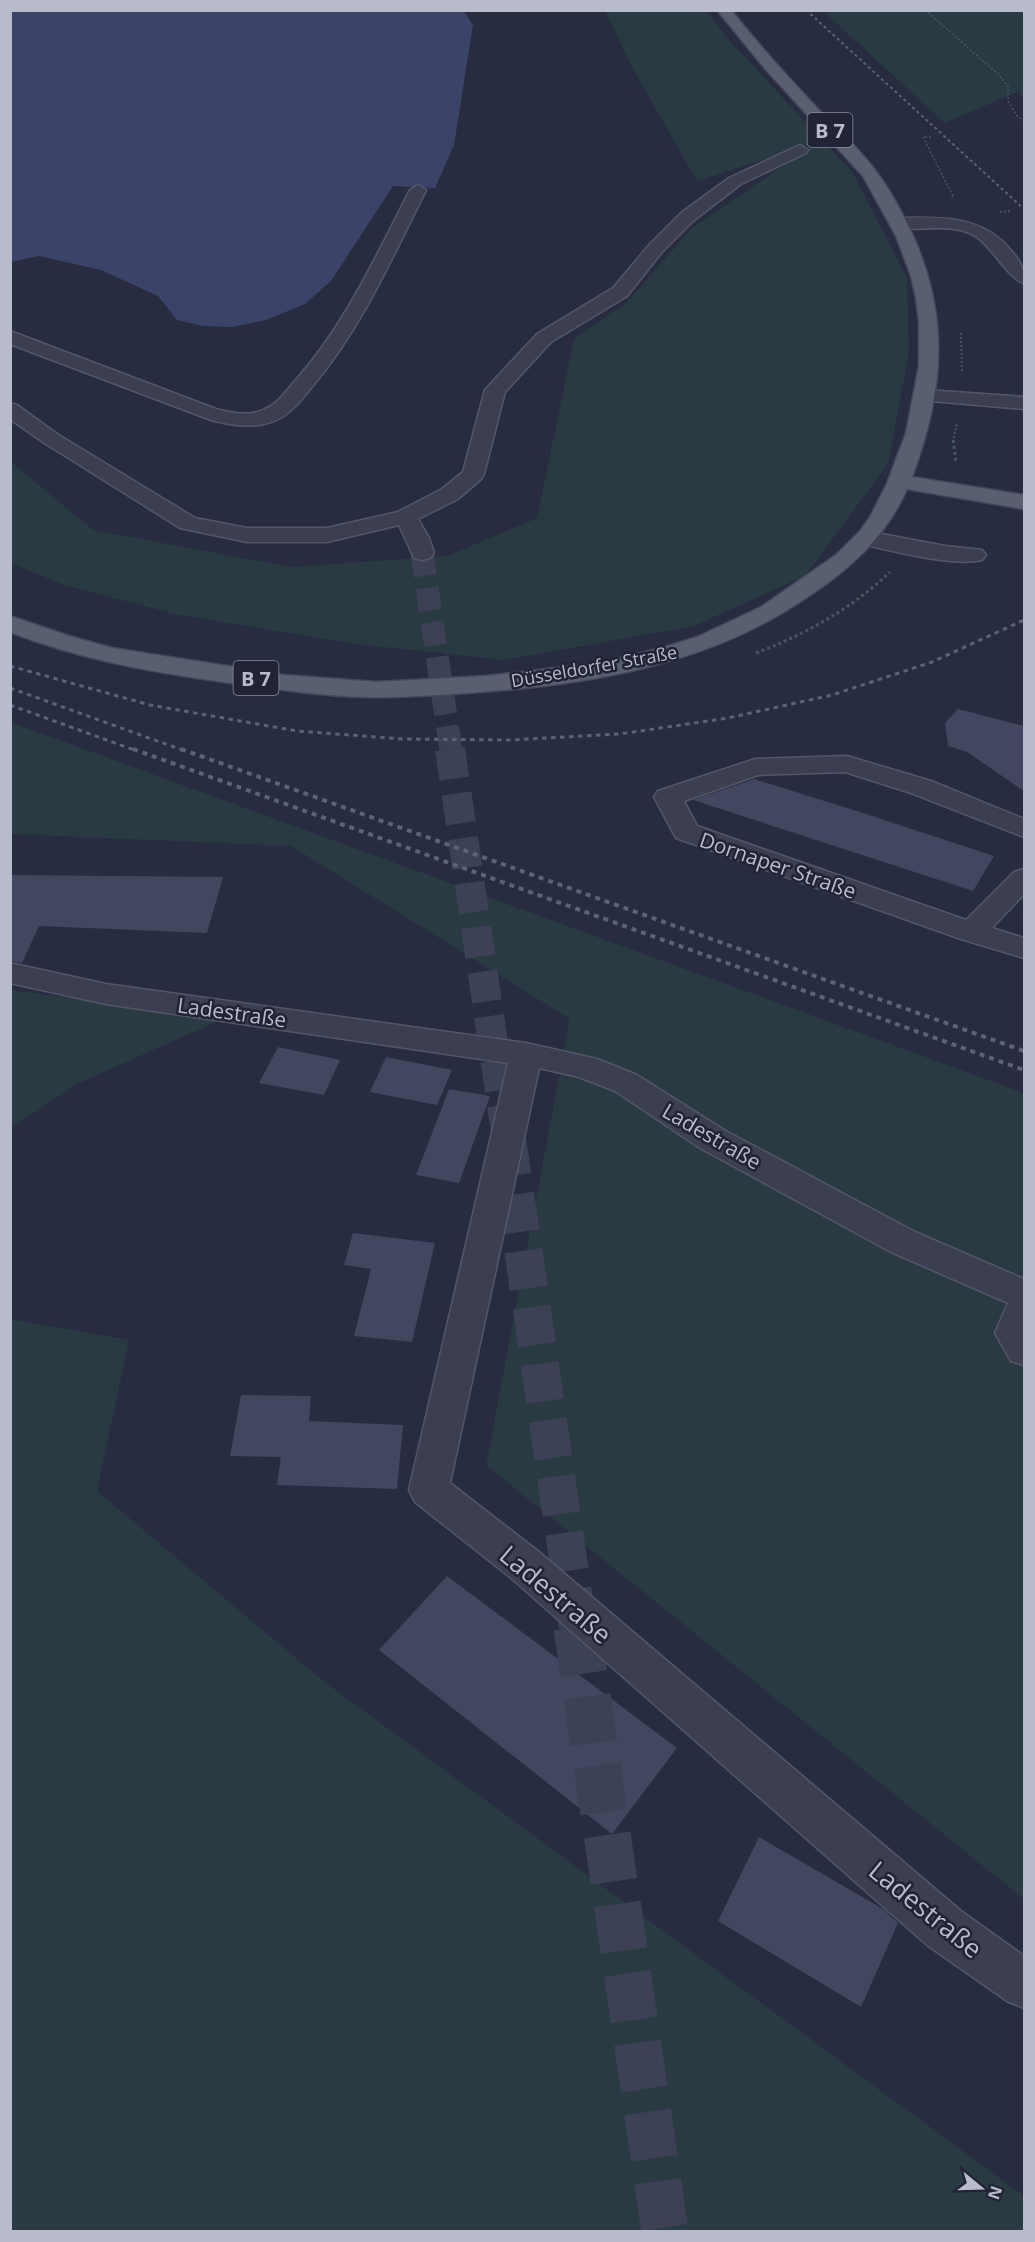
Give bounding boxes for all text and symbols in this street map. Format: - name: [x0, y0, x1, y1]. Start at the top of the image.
- road number: B 7: [808, 113, 852, 147]
- street label: Düsseldorfer Straße: [509, 640, 679, 692]
- road number: B 7: [234, 661, 278, 695]
- street label: Dornaper Straße: [696, 825, 860, 905]
- street label: Ladestraße: [176, 990, 288, 1034]
- street label: Ladestraße: [657, 1096, 767, 1176]
- street label: Ladestraße: [492, 1536, 620, 1652]
- street label: Ladestraße: [862, 1852, 990, 1966]
- north arrow: [951, 2158, 1011, 2218]
- text: N: [983, 2183, 1008, 2203]

